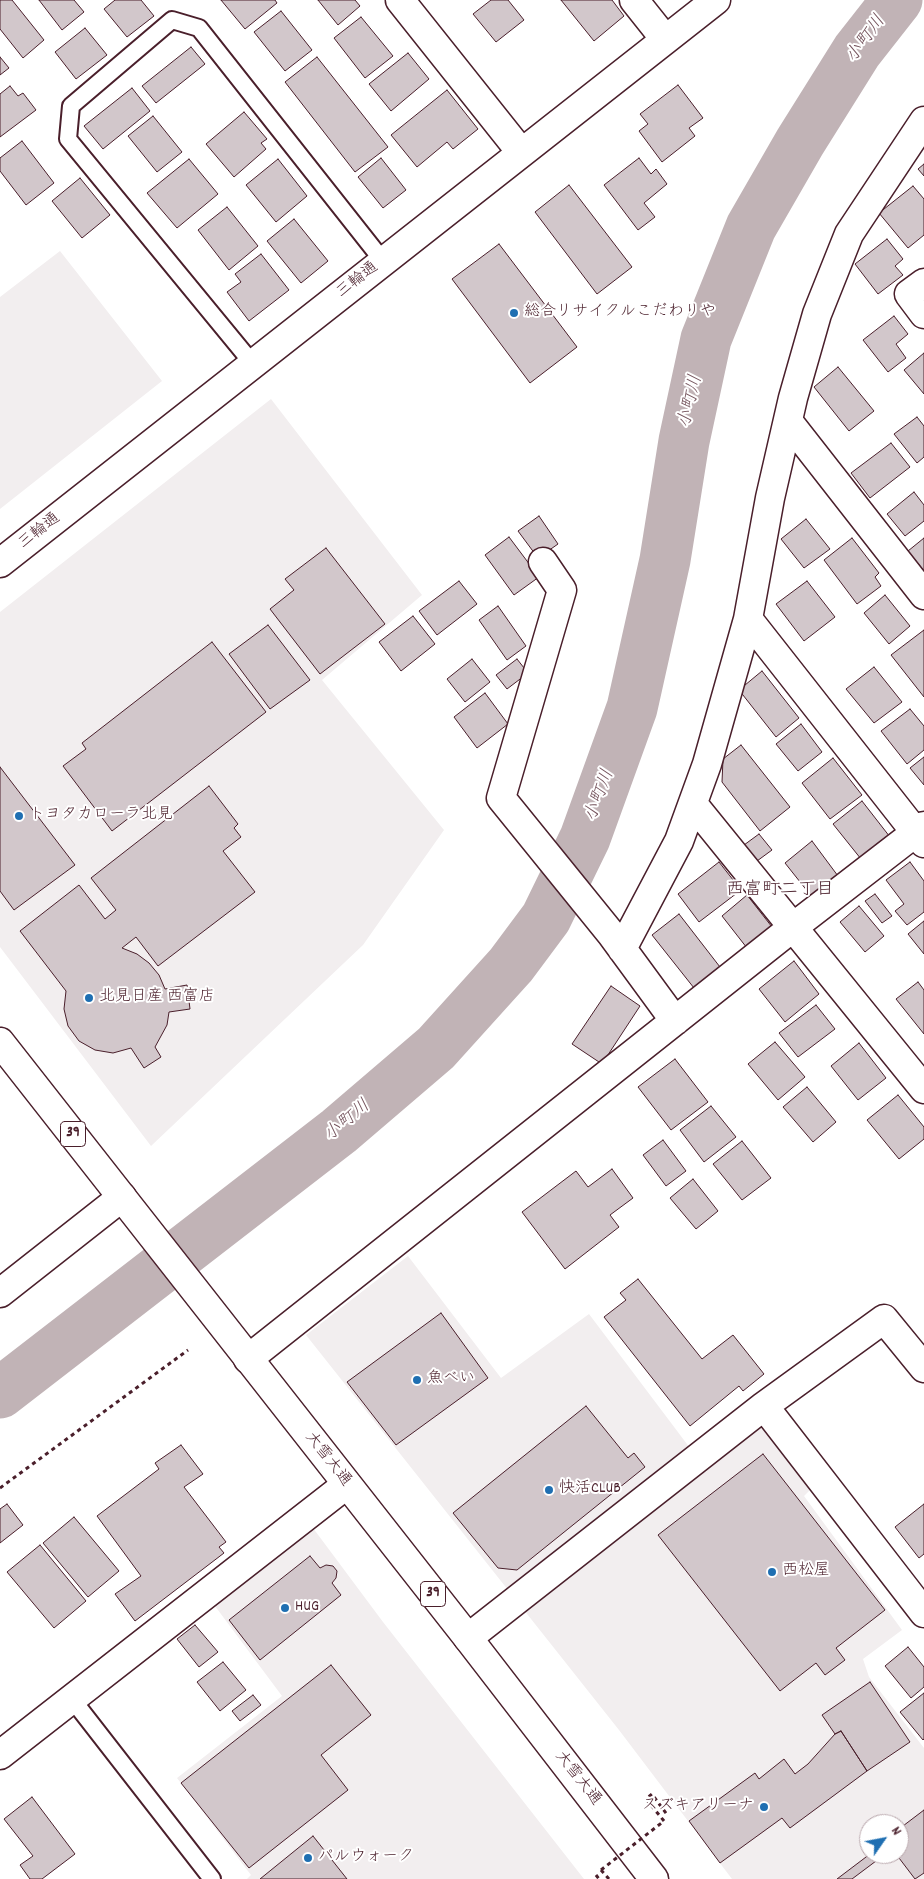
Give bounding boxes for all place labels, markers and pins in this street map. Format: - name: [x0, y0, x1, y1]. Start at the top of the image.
- place label: 総合リサイクルこだわりや: [524, 303, 716, 323]
- marker: 総合リサイクルこだわりや: [508, 307, 520, 319]
- place label: トヨタカローラ北見: [29, 806, 173, 826]
- marker: トヨタカローラ北見: [13, 810, 25, 822]
- place label: 北見日産 西富店: [99, 988, 215, 1008]
- marker: 北見日産 西富店: [83, 992, 95, 1004]
- place label: 魚べい: [427, 1370, 475, 1390]
- marker: 魚べい: [411, 1374, 423, 1386]
- place label: 快活CLUB: [559, 1480, 621, 1500]
- marker: 快活CLUB: [543, 1484, 555, 1496]
- place label: 西松屋: [782, 1562, 830, 1582]
- marker: 西松屋: [766, 1566, 778, 1578]
- place label: HUG: [295, 1598, 319, 1618]
- marker: HUG: [279, 1602, 291, 1614]
- place label: スズキアリーナ: [642, 1797, 754, 1817]
- marker: スズキアリーナ: [758, 1801, 770, 1813]
- place label: パルウォーク: [318, 1848, 414, 1868]
- marker: パルウォーク: [302, 1852, 314, 1864]

